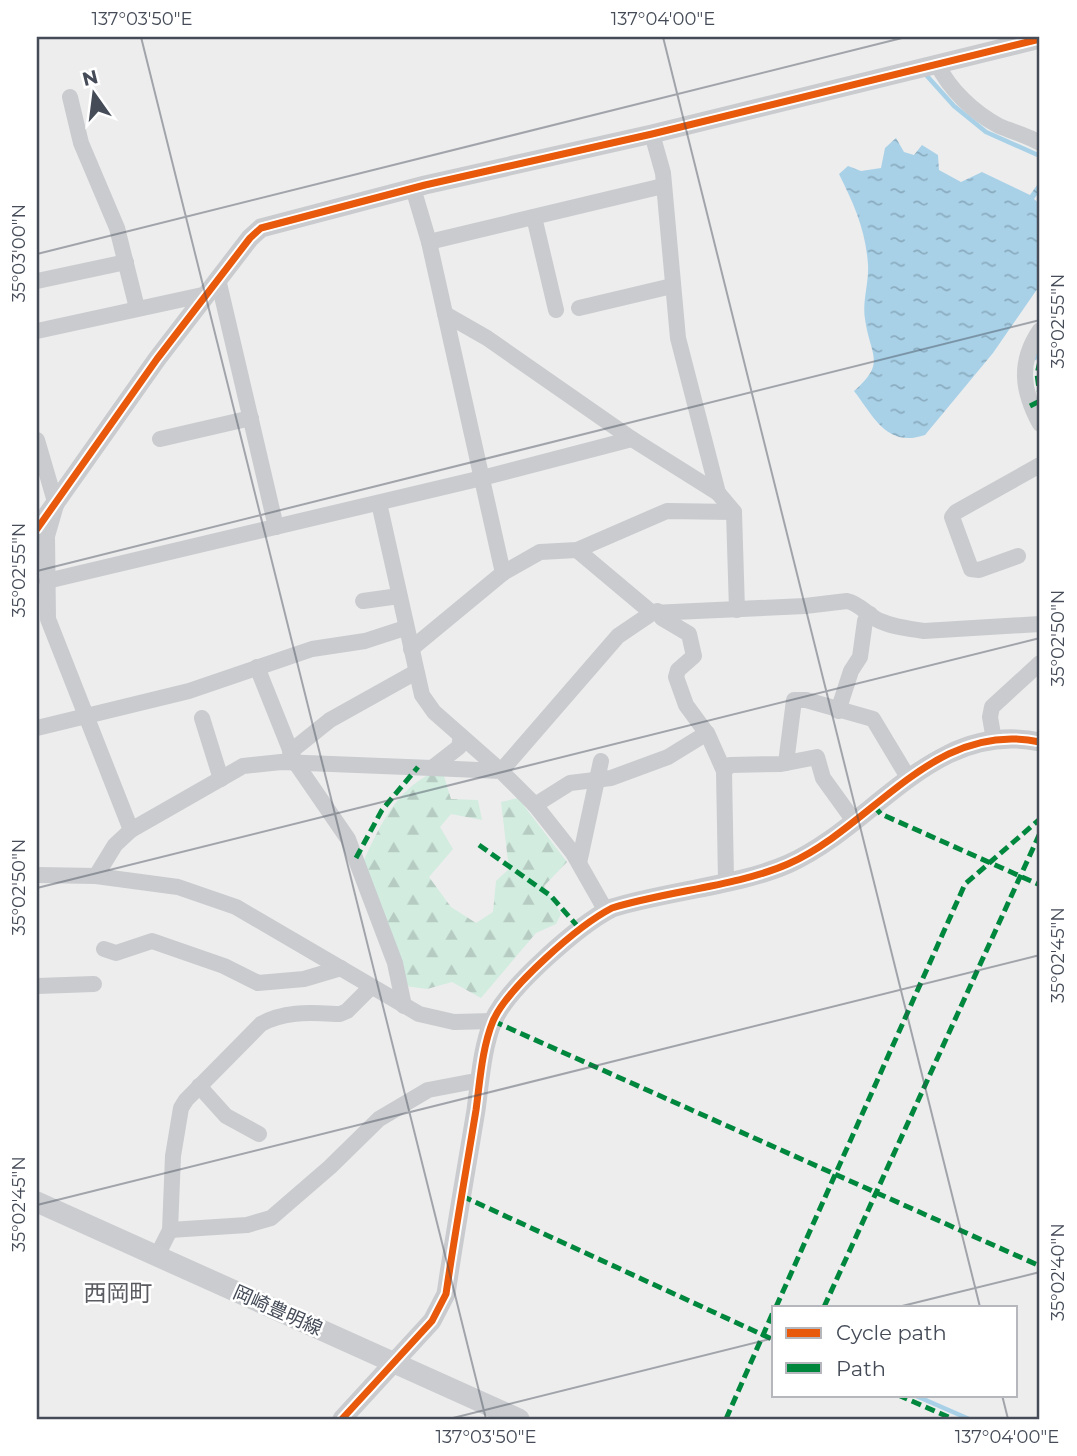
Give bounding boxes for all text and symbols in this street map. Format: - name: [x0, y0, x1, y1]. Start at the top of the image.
- text: 137°03'50"E: [91, 8, 193, 30]
- text: 137°04'00"E: [611, 8, 715, 30]
- north arrow: [60, 60, 130, 130]
- text: N: [80, 65, 100, 91]
- text: 35°03'00"N: [8, 204, 30, 302]
- text: 35°02'55"N: [1047, 273, 1069, 369]
- text: 35°02'55"N: [8, 522, 30, 618]
- text: 35°02'50"N: [1047, 590, 1069, 686]
- text: 35°02'50"N: [8, 839, 30, 935]
- text: 35°02'45"N: [1047, 907, 1069, 1003]
- text: 35°02'45"N: [8, 1156, 30, 1252]
- text: 35°02'40"N: [1047, 1223, 1069, 1321]
- district label: 西岡町: [84, 1279, 153, 1307]
- street label: 岡崎豊明線: [230, 1281, 326, 1340]
- legend: [772, 1306, 1018, 1396]
- text: Cycle path: [836, 1320, 947, 1345]
- text: Path: [836, 1356, 886, 1381]
- text: 137°03'50"E: [435, 1426, 537, 1448]
- text: 137°04'00"E: [955, 1426, 1059, 1448]

